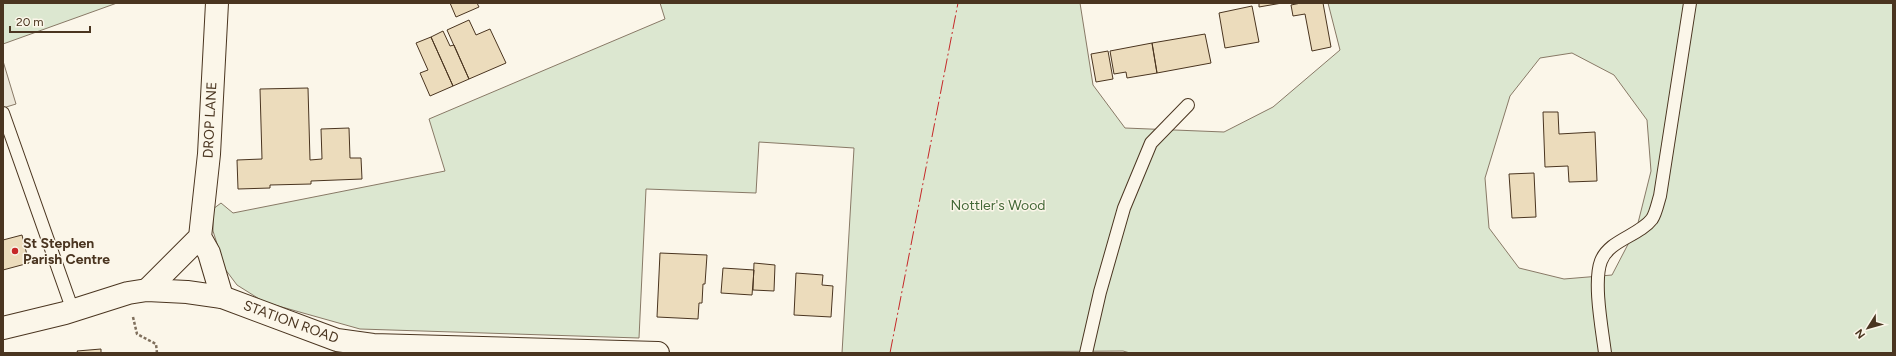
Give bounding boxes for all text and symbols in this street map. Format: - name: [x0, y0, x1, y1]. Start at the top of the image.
- scale bar: [10, 8, 90, 34]
- text: 20 m: [16, 15, 44, 29]
- street label: DROP LANE: [200, 81, 220, 159]
- park label: Nottler's Wood: [950, 197, 1046, 214]
- place label: St Stephen Parish Centre: [23, 235, 110, 268]
- marker: St Stephen Parish Centre: [10, 246, 20, 256]
- street label: STATION ROAD: [241, 297, 341, 347]
- north arrow: [1848, 308, 1888, 348]
- text: N: [1853, 326, 1868, 341]

